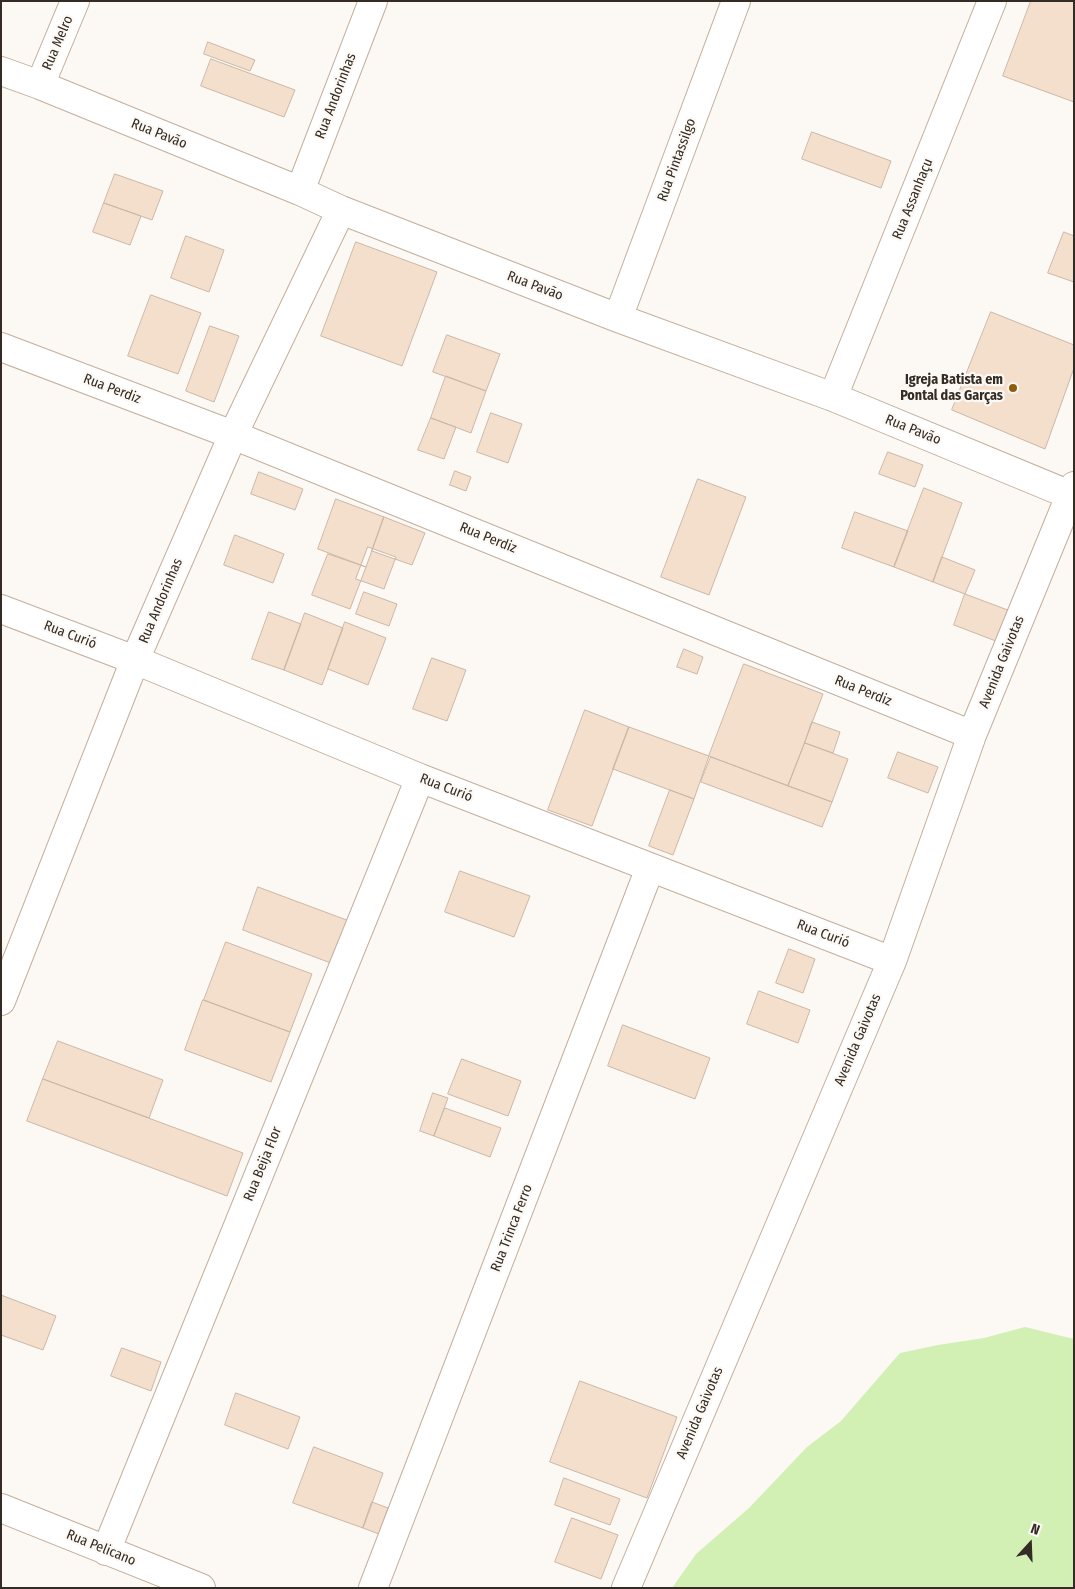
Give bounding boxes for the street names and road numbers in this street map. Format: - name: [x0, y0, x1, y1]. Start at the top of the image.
- street label: Rua Melro: [39, 13, 77, 73]
- street label: Rua Andorinhas: [312, 51, 360, 141]
- street label: Rua Pavão: [129, 115, 189, 153]
- street label: Rua Pintassilgo: [654, 116, 700, 204]
- street label: Rua Assanhaçu: [889, 156, 937, 242]
- street label: Rua Pavão: [505, 268, 565, 304]
- street label: Rua Perdiz: [81, 370, 143, 408]
- street label: Rua Pavão: [883, 411, 943, 449]
- street label: Rua Perdiz: [457, 519, 519, 557]
- street label: Rua Andorinhas: [136, 556, 186, 646]
- street label: Avenida Gaivotas: [976, 613, 1028, 711]
- street label: Rua Curió: [41, 617, 99, 653]
- street label: Rua Perdiz: [832, 672, 894, 710]
- street label: Rua Curió: [417, 770, 475, 806]
- street label: Rua Curió: [794, 916, 852, 952]
- street label: Avenida Gaivotas: [831, 992, 885, 1088]
- street label: Rua Beija Flor: [240, 1124, 286, 1204]
- street label: Rua Trinca Ferro: [488, 1182, 536, 1274]
- street label: Avenida Gaivotas: [673, 1365, 727, 1461]
- street label: Rua Pelicano: [64, 1526, 138, 1570]

